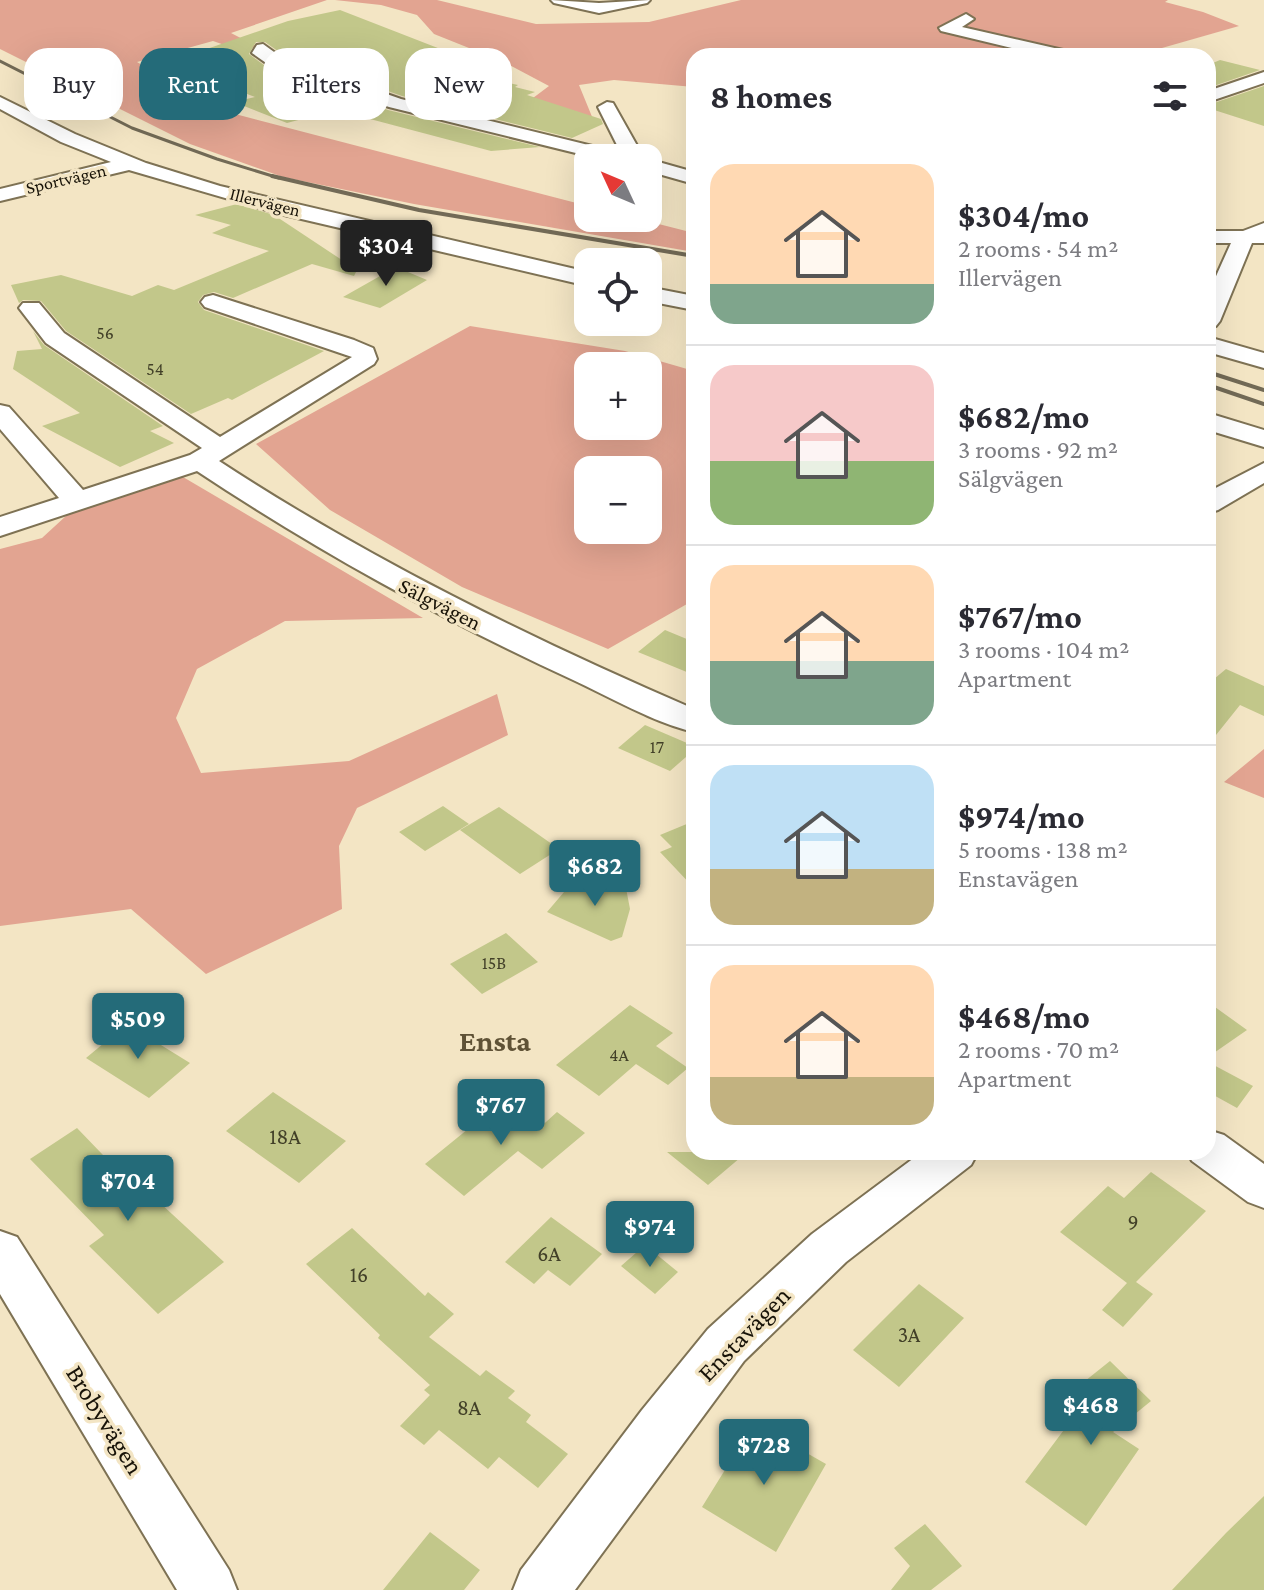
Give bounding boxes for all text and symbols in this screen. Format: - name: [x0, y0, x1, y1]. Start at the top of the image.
- chip: Buy: [24, 48, 123, 120]
- chip: Rent: [139, 48, 247, 120]
- chip: Filters: [263, 48, 389, 120]
- chip: New: [405, 48, 512, 120]
- icon: filters: [1148, 74, 1192, 118]
- text: 8 homes: [710, 78, 832, 115]
- north arrow: [574, 144, 662, 232]
- map controls: [574, 144, 662, 544]
- street label: Sportvägen: [24, 160, 108, 198]
- street label: Illervägen: [228, 184, 303, 220]
- icon: home: [774, 196, 870, 292]
- text: $304/mo: [958, 197, 1089, 234]
- pin: $304: [339, 220, 433, 288]
- text: $304: [358, 231, 414, 260]
- text: 2 rooms · 54 m²: [958, 234, 1118, 263]
- button: locate: [574, 248, 662, 336]
- text: Illervägen: [958, 263, 1062, 292]
- house number: 56: [96, 323, 114, 343]
- button: +: [574, 352, 662, 440]
- house number: 54: [146, 359, 164, 379]
- icon: home: [774, 397, 870, 493]
- text: $682/mo: [958, 398, 1089, 435]
- text: 3 rooms · 92 m²: [958, 435, 1118, 464]
- button: −: [574, 456, 662, 544]
- text: Sälgvägen: [958, 464, 1063, 493]
- street label: Sälgvägen: [395, 573, 486, 635]
- icon: home: [774, 597, 870, 693]
- text: $767/mo: [958, 598, 1082, 635]
- text: 3 rooms · 104 m²: [958, 635, 1129, 664]
- text: Apartment: [958, 664, 1071, 693]
- house number: 17: [650, 737, 664, 757]
- icon: home: [774, 797, 870, 893]
- text: $974/mo: [958, 798, 1085, 835]
- text: 5 rooms · 138 m²: [958, 835, 1128, 864]
- pin: $682: [548, 840, 642, 908]
- text: $682: [567, 851, 623, 880]
- text: Enstavägen: [958, 864, 1078, 893]
- house number: 15B: [482, 953, 506, 973]
- pin: $509: [91, 993, 185, 1061]
- icon: home: [774, 997, 870, 1093]
- text: $468/mo: [958, 998, 1090, 1035]
- text: $509: [110, 1004, 166, 1033]
- district label: Ensta: [459, 1024, 531, 1057]
- text: 2 rooms · 70 m²: [958, 1035, 1119, 1064]
- house number: 4A: [609, 1045, 629, 1065]
- text: Apartment: [958, 1064, 1071, 1093]
- pin: $767: [454, 1079, 548, 1147]
- text: $767: [476, 1090, 526, 1119]
- house number: 18A: [269, 1124, 301, 1149]
- pin: $704: [81, 1155, 175, 1223]
- text: $704: [100, 1166, 156, 1195]
- pin: $974: [603, 1201, 697, 1269]
- house number: 9: [1127, 1210, 1139, 1235]
- text: $974: [624, 1212, 676, 1241]
- house number: 6A: [537, 1241, 561, 1266]
- house number: 16: [350, 1262, 368, 1287]
- street label: Enstavägen: [692, 1281, 796, 1387]
- house number: 3A: [898, 1322, 921, 1347]
- street label: Brobyvägen: [60, 1360, 150, 1480]
- pin: $468: [1044, 1379, 1138, 1447]
- text: $468: [1063, 1390, 1119, 1419]
- house number: 8A: [457, 1395, 482, 1420]
- pin: $728: [717, 1419, 811, 1487]
- text: $728: [737, 1430, 791, 1459]

